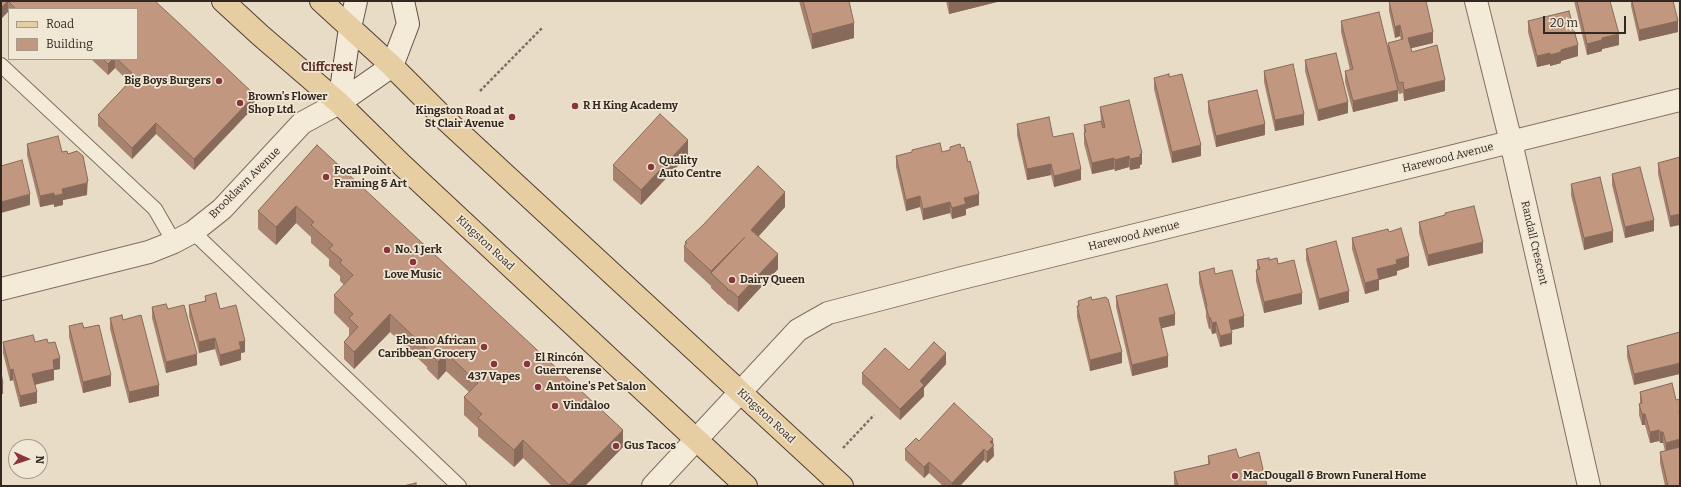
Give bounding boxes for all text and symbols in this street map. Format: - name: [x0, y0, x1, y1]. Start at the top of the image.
- legend: [8, 8, 138, 60]
- scale bar: [1545, 8, 1628, 34]
- text: 20 m: [1550, 16, 1578, 30]
- text: Road: [46, 17, 74, 31]
- text: Building: [46, 37, 93, 51]
- district label: Cliffcrest: [301, 61, 353, 75]
- place label: Big Boys Burgers: [124, 74, 211, 88]
- marker: Big Boys Burgers: [214, 76, 224, 86]
- place label: Brown's Flower Shop Ltd.: [248, 90, 327, 116]
- marker: Brown's Flower Shop Ltd.: [235, 98, 245, 108]
- place label: R H King Academy: [583, 99, 678, 113]
- marker: R H King Academy: [570, 101, 580, 111]
- place label: Kingston Road at St Clair Avenue: [416, 104, 504, 130]
- marker: Kingston Road at St Clair Avenue: [507, 112, 517, 122]
- street label: Harewood Avenue: [1401, 140, 1495, 176]
- street label: Brooklawn Avenue: [207, 145, 283, 221]
- place label: Quality Auto Centre: [659, 154, 721, 180]
- marker: Quality Auto Centre: [646, 162, 656, 172]
- place label: Focal Point Framing & Art: [334, 164, 407, 190]
- marker: Focal Point Framing & Art: [321, 172, 331, 182]
- street label: Randall Crescent: [1518, 200, 1550, 286]
- street label: Kingston Road: [453, 213, 517, 273]
- street label: Harewood Avenue: [1087, 218, 1181, 254]
- place label: No. 1 Jerk: [395, 243, 442, 257]
- marker: No. 1 Jerk: [382, 245, 392, 255]
- marker: Love Music: [408, 257, 418, 267]
- place label: Love Music: [384, 268, 442, 282]
- place label: Dairy Queen: [740, 273, 805, 287]
- marker: Dairy Queen: [727, 275, 737, 285]
- place label: Ebeano African Caribbean Grocery: [378, 334, 476, 360]
- marker: Ebeano African Caribbean Grocery: [479, 342, 489, 352]
- place label: El Rincón Guerrerense: [535, 351, 601, 377]
- marker: 437 Vapes: [489, 359, 499, 369]
- marker: El Rincón Guerrerense: [522, 359, 532, 369]
- place label: 437 Vapes: [468, 370, 520, 384]
- place label: Antoine's Pet Salon: [546, 380, 646, 394]
- marker: Antoine's Pet Salon: [533, 382, 543, 392]
- street label: Kingston Road: [734, 386, 798, 446]
- place label: Vindaloo: [563, 399, 610, 413]
- marker: Vindaloo: [550, 401, 560, 411]
- north arrow: [8, 439, 48, 479]
- place label: Gus Tacos: [624, 439, 676, 453]
- marker: Gus Tacos: [611, 441, 621, 451]
- text: N: [33, 455, 46, 464]
- place label: MacDougall & Brown Funeral Home: [1243, 469, 1426, 483]
- marker: MacDougall & Brown Funeral Home: [1230, 471, 1240, 481]

